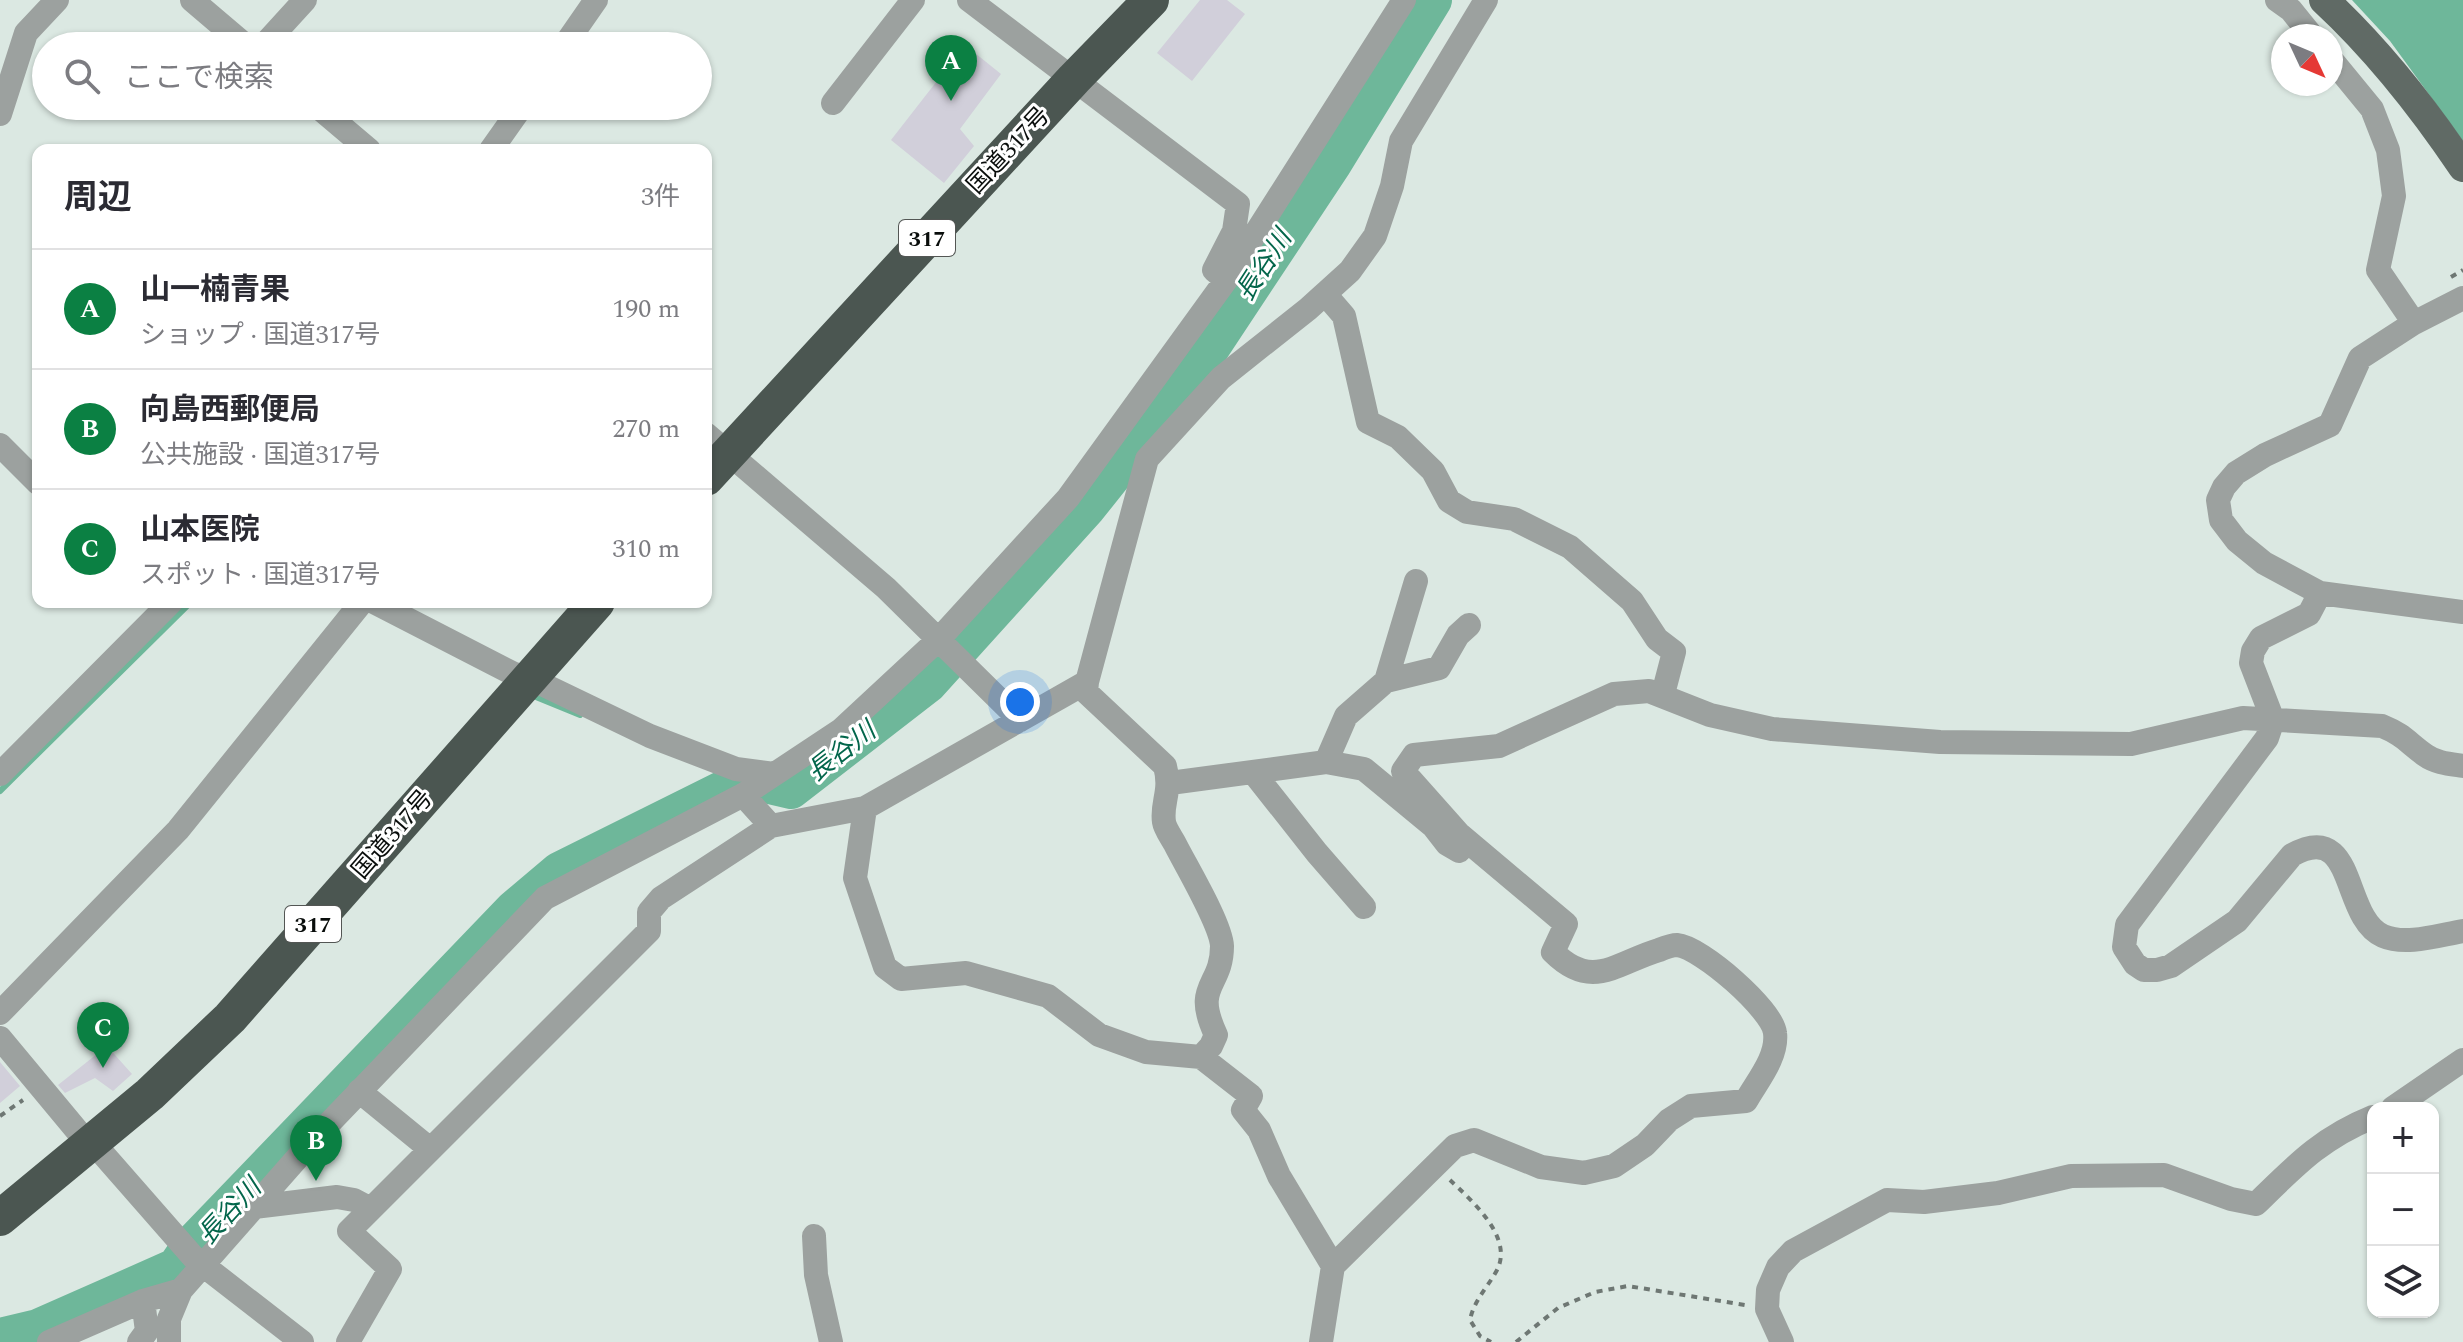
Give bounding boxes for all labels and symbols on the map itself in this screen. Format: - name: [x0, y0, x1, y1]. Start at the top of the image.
- north arrow: [2271, 24, 2343, 96]
- pin: A: [925, 35, 977, 101]
- street label: 国道317号: [959, 99, 1059, 202]
- water label: 長谷川: [1226, 219, 1303, 309]
- road number: 317: [899, 220, 955, 256]
- your location: [1000, 682, 1040, 722]
- water label: 長谷川: [799, 710, 887, 792]
- street label: 国道317号: [344, 782, 442, 887]
- road number: 317: [285, 906, 341, 942]
- pin: C: [77, 1002, 129, 1068]
- pin: B: [290, 1115, 342, 1181]
- water label: 長谷川: [189, 1167, 273, 1254]

